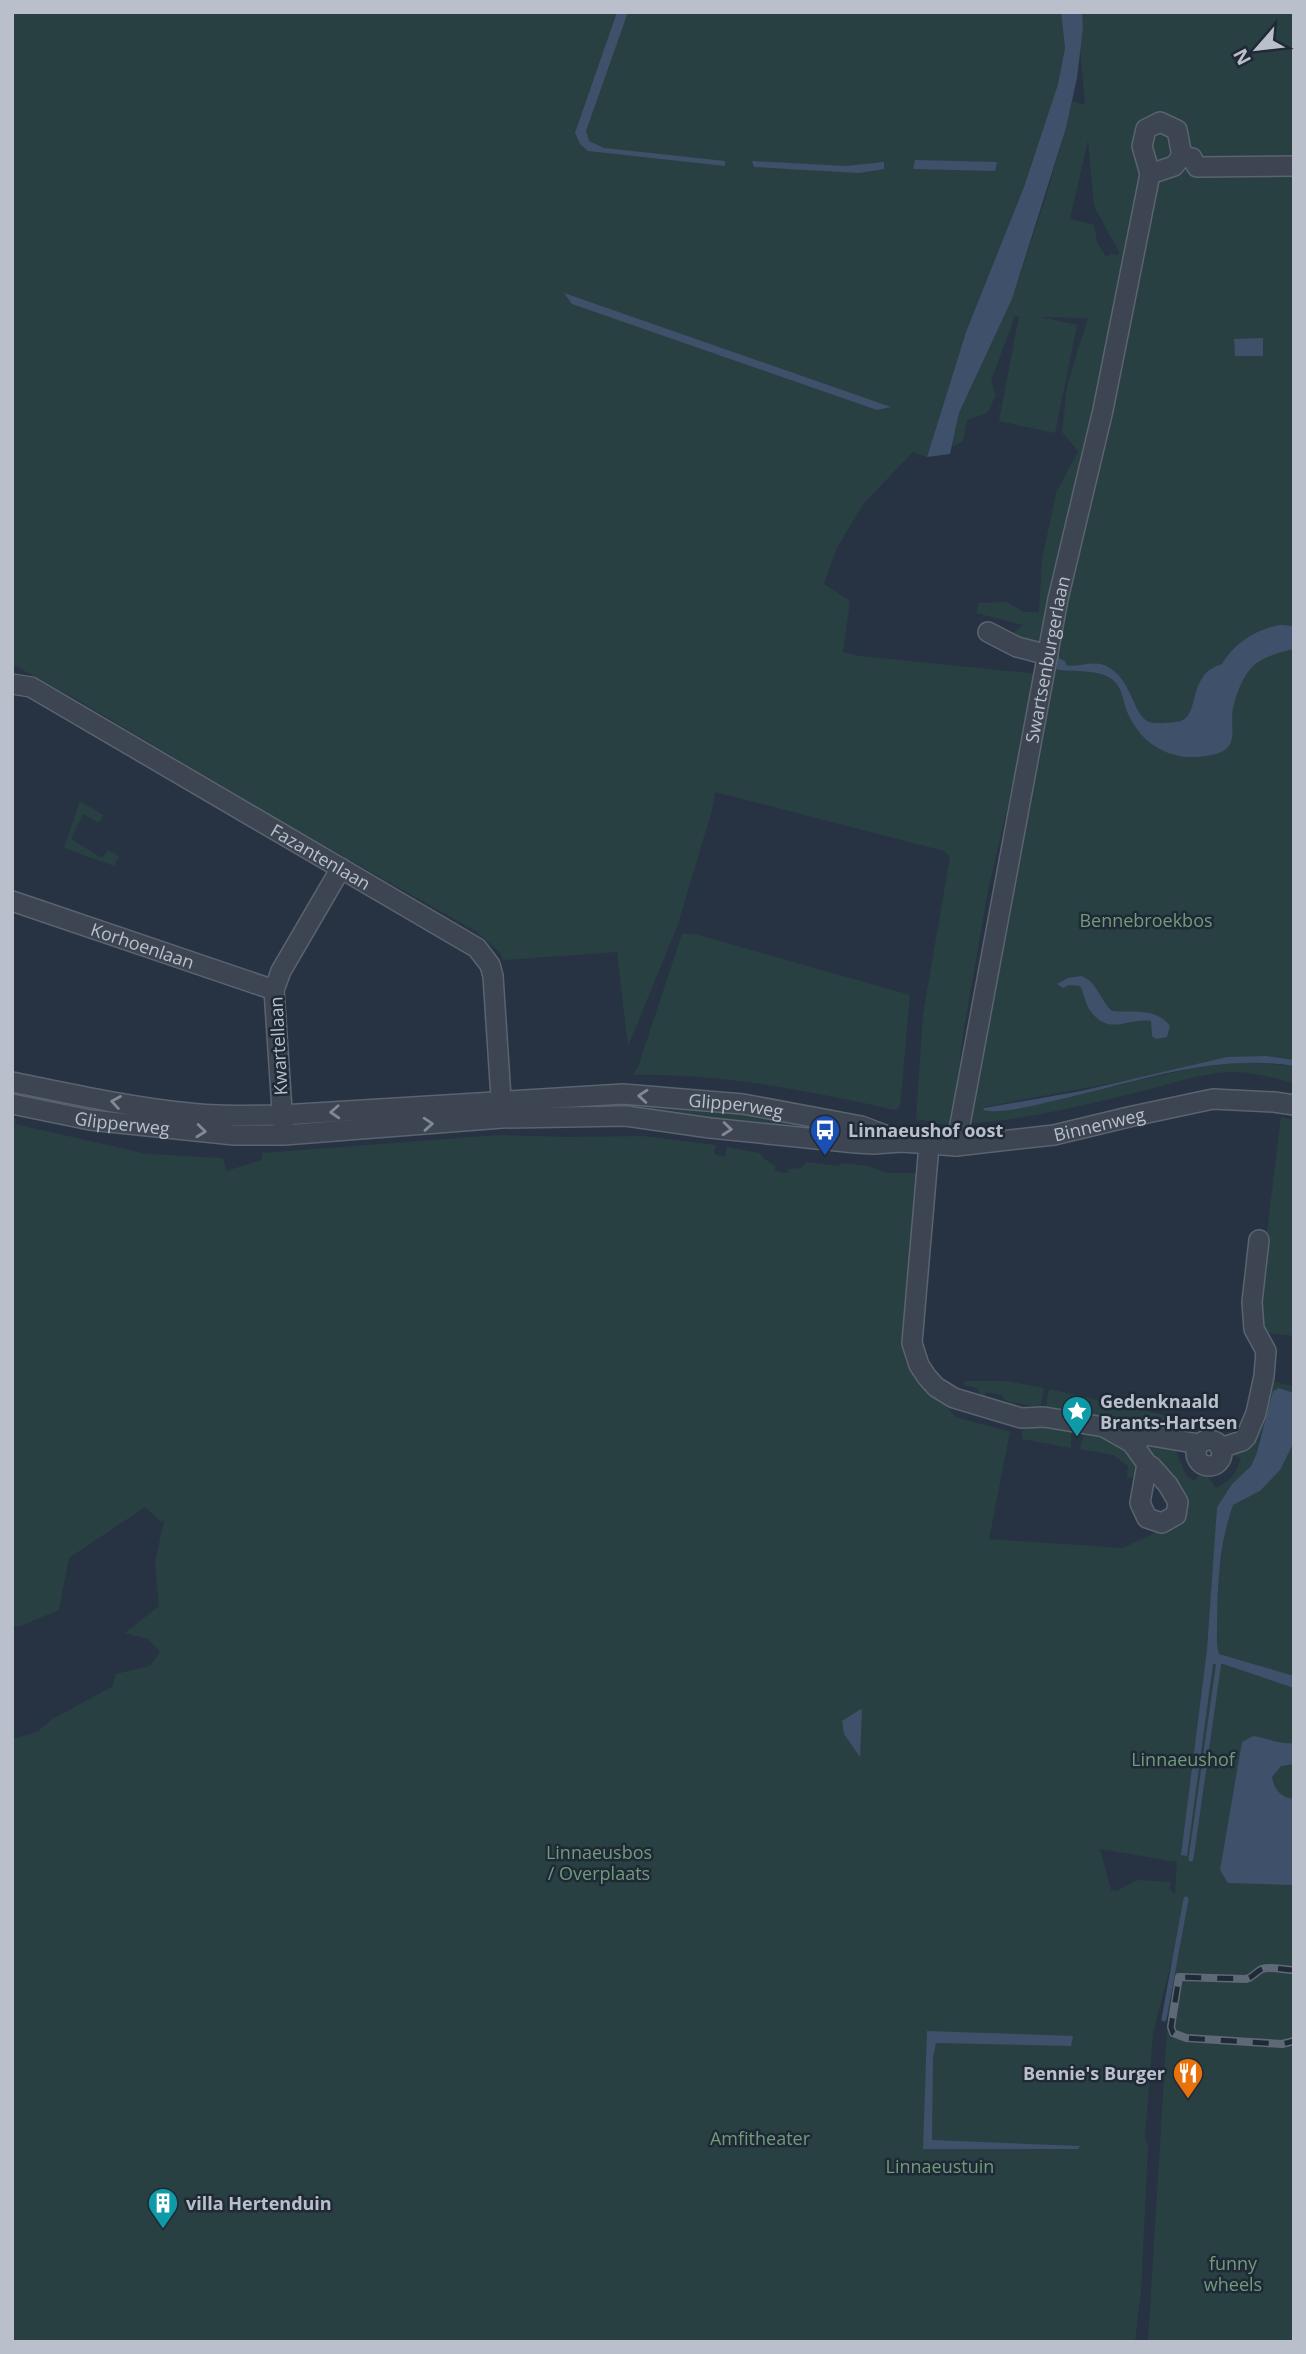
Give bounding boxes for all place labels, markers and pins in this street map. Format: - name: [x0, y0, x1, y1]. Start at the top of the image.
- bus stop icon: Linnaeushof oost: [808, 1113, 842, 1157]
- place label: Linnaeushof oost: [848, 1118, 1003, 1142]
- place label: Gedenknaald Brants-Hartsen: [1100, 1389, 1238, 1434]
- place icon: Gedenknaald Brants-Hartsen: [1060, 1394, 1094, 1438]
- restaurant icon: Bennie's Burger: [1171, 2056, 1205, 2100]
- place label: Bennie's Burger: [1023, 2061, 1165, 2085]
- building icon: villa Hertenduin: [146, 2186, 180, 2230]
- place label: villa Hertenduin: [186, 2191, 332, 2215]

